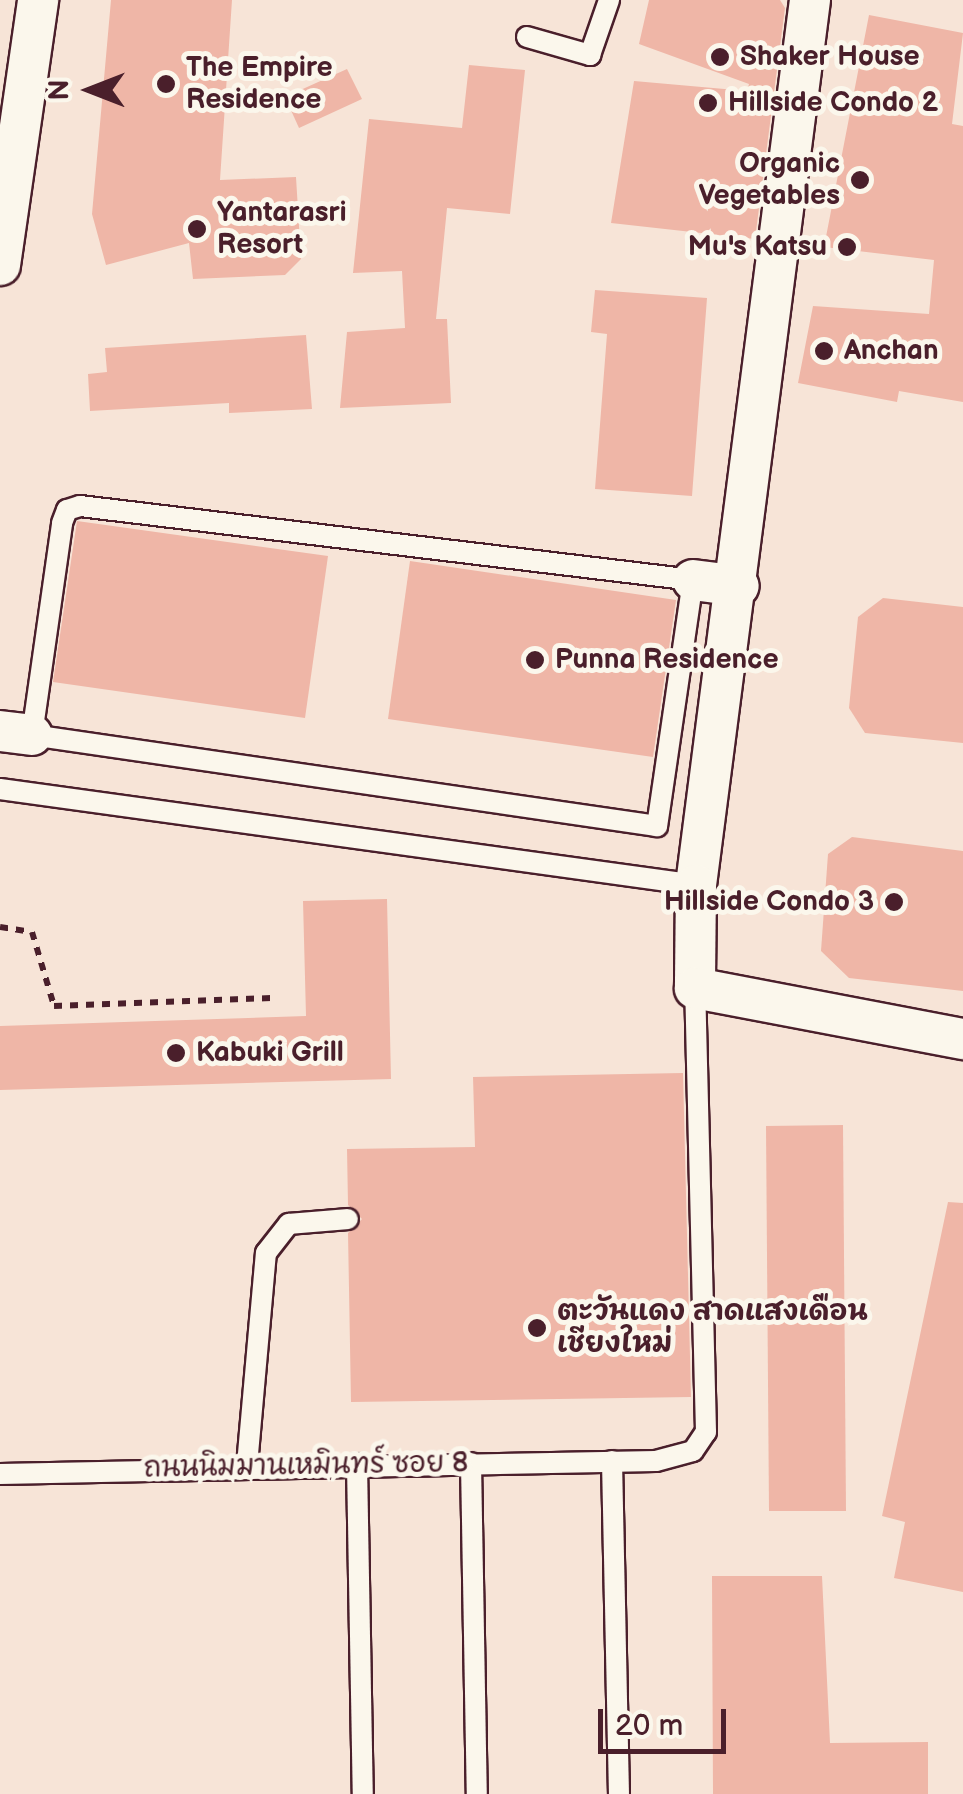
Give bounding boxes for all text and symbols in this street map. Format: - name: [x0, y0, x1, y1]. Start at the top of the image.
- north arrow: [40, 40, 140, 140]
- place label: Shaker House: [740, 40, 920, 74]
- marker: Shaker House: [709, 46, 731, 68]
- place label: The Empire Residence: [186, 51, 332, 117]
- marker: The Empire Residence: [155, 73, 177, 95]
- text: N: [43, 79, 76, 101]
- place label: Hillside Condo 2: [728, 86, 938, 120]
- marker: Hillside Condo 2: [697, 92, 719, 114]
- place label: Organic Vegetables: [698, 147, 840, 213]
- marker: Organic Vegetables: [849, 169, 871, 191]
- place label: Yantarasri Resort: [217, 196, 347, 262]
- marker: Yantarasri Resort: [186, 218, 208, 240]
- place label: Mu's Katsu: [688, 230, 827, 264]
- marker: Mu's Katsu: [836, 236, 858, 258]
- place label: Anchan: [844, 334, 939, 368]
- marker: Anchan: [813, 340, 835, 362]
- place label: Punna Residence: [555, 643, 779, 677]
- marker: Punna Residence: [524, 649, 546, 671]
- place label: Hillside Condo 3: [664, 885, 874, 919]
- marker: Hillside Condo 3: [883, 891, 905, 913]
- place label: Kabuki Grill: [196, 1036, 344, 1070]
- marker: Kabuki Grill: [165, 1042, 187, 1064]
- place label: ตะวันแดง สาดแสงเดือน เชียงใหม่: [557, 1295, 868, 1361]
- marker: ตะวันแดง สาดแสงเดือน เชียงใหม่: [526, 1317, 548, 1339]
- street label: ถนนนิมมานเหมินทร์ ซอย 8: [143, 1446, 469, 1486]
- scale bar: [603, 1689, 730, 1751]
- text: 20 m: [615, 1708, 683, 1744]

